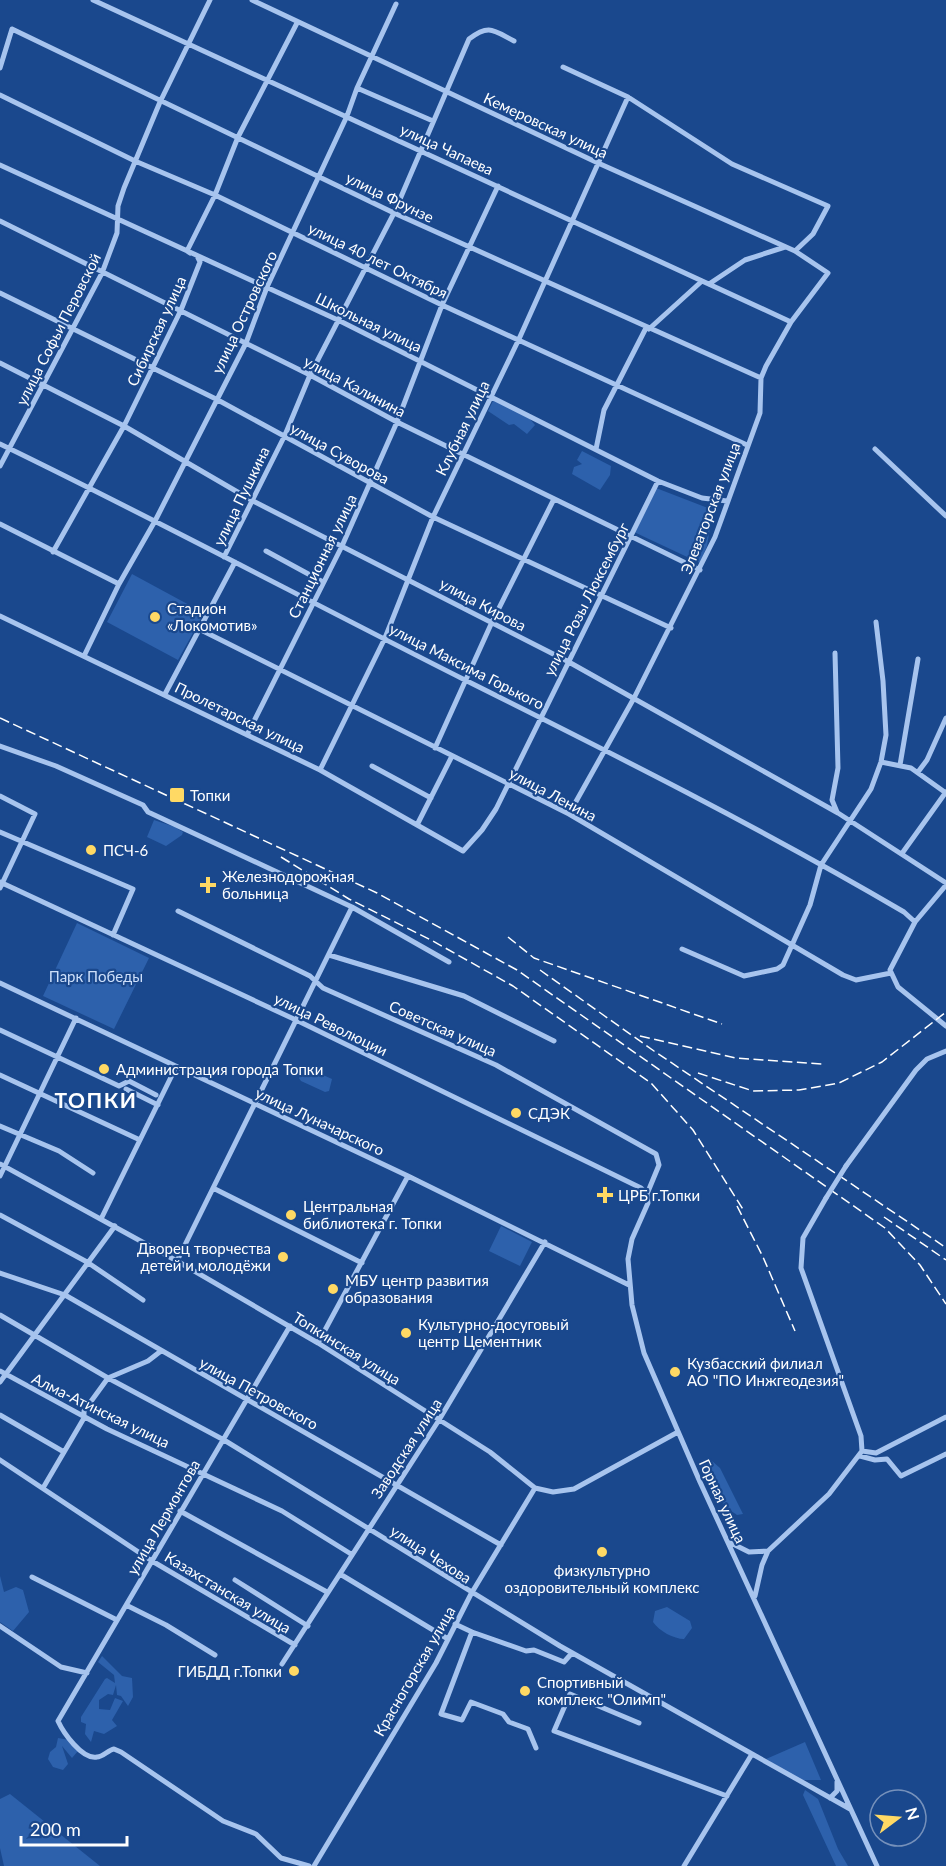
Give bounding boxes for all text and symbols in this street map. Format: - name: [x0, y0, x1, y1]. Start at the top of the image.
- street label: Кемеровская улица: [481, 88, 611, 162]
- street label: улица Чапаева: [398, 120, 496, 178]
- street label: улица Фрунзе: [343, 168, 437, 226]
- street label: улица 40 лет Октября: [305, 218, 451, 302]
- street label: улица Островского: [208, 248, 280, 376]
- street label: улица Софьи Перовской: [12, 250, 104, 408]
- street label: Сибирская улица: [123, 273, 189, 389]
- street label: Школьная улица: [313, 289, 425, 355]
- street label: улица Калинина: [301, 352, 409, 420]
- street label: Клубная улица: [431, 378, 493, 478]
- street label: улица Суворова: [287, 418, 393, 488]
- street label: Элеваторская улица: [677, 440, 743, 576]
- street label: улица Пушкина: [209, 443, 273, 549]
- street label: Станционная улица: [284, 491, 360, 621]
- street label: улица Розы Люксембург: [540, 519, 632, 679]
- street label: улица Кирова: [437, 574, 529, 634]
- place label: Стадион «Локомотив»: [167, 599, 257, 634]
- marker: Стадион «Локомотив»: [148, 610, 162, 624]
- street label: улица Максима Горького: [387, 619, 547, 713]
- street label: Пролетарская улица: [172, 678, 308, 756]
- street label: улица Ленина: [506, 763, 600, 825]
- marker: Топки: [168, 786, 186, 804]
- place label: Топки: [190, 786, 230, 804]
- place label: ПСЧ-6: [103, 841, 149, 859]
- marker: ПСЧ-6: [84, 843, 98, 857]
- place label: Железнодорожная больница: [222, 867, 354, 902]
- marker: Железнодорожная больница: [199, 876, 217, 894]
- park label: Парк Победы: [49, 967, 143, 985]
- street label: улица Революции: [271, 989, 391, 1059]
- street label: Советская улица: [387, 996, 499, 1060]
- place label: Администрация города Топки: [116, 1060, 323, 1078]
- marker: Администрация города Топки: [97, 1062, 111, 1076]
- street label: улица Луначарского: [253, 1083, 387, 1159]
- district label: ТОПКИ: [54, 1087, 138, 1112]
- place label: СДЭК: [528, 1104, 570, 1122]
- marker: СДЭК: [509, 1106, 523, 1120]
- marker: ЦРБ г.Топки: [596, 1186, 614, 1204]
- place label: ЦРБ г.Топки: [618, 1186, 700, 1204]
- place label: Центральная библиотека г. Топки: [303, 1197, 442, 1232]
- marker: Центральная библиотека г. Топки: [284, 1208, 298, 1222]
- place label: Дворец творчества детей и молодёжи: [137, 1239, 271, 1274]
- marker: Дворец творчества детей и молодёжи: [276, 1250, 290, 1264]
- place label: МБУ центр развития образования: [345, 1271, 489, 1306]
- marker: МБУ центр развития образования: [326, 1282, 340, 1296]
- street label: Топкинская улица: [290, 1308, 404, 1388]
- place label: Культурно-досуговый центр Цементник: [418, 1315, 569, 1350]
- marker: Культурно-досуговый центр Цементник: [399, 1326, 413, 1340]
- street label: улица Петровского: [197, 1353, 321, 1433]
- place label: Кузбасский филиал АО "ПО Инжгеодезия": [687, 1354, 844, 1389]
- marker: Кузбасский филиал АО "ПО Инжгеодезия": [668, 1365, 682, 1379]
- street label: Алма-Атинская улица: [29, 1369, 173, 1451]
- street label: Заводская улица: [367, 1395, 445, 1501]
- street label: улица Лермонтова: [123, 1456, 203, 1578]
- street label: Горная улица: [696, 1456, 750, 1546]
- street label: улица Чехова: [387, 1521, 475, 1587]
- marker: физкультурно оздоровительный комплекс: [595, 1545, 609, 1559]
- street label: Казахстанская улица: [162, 1547, 294, 1637]
- place label: физкультурно оздоровительный комплекс: [505, 1561, 699, 1596]
- street label: Красногорская улица: [369, 1603, 459, 1739]
- place label: ГИБДД г.Топки: [178, 1662, 282, 1680]
- marker: ГИБДД г.Топки: [287, 1664, 301, 1678]
- place label: Спортивный комплекс "Олимп": [537, 1673, 666, 1708]
- marker: Спортивный комплекс "Олимп": [518, 1684, 532, 1698]
- north arrow: [868, 1788, 928, 1848]
- text: N: [902, 1805, 924, 1822]
- scale bar: [21, 1809, 128, 1847]
- text: 200 m: [30, 1818, 81, 1840]

